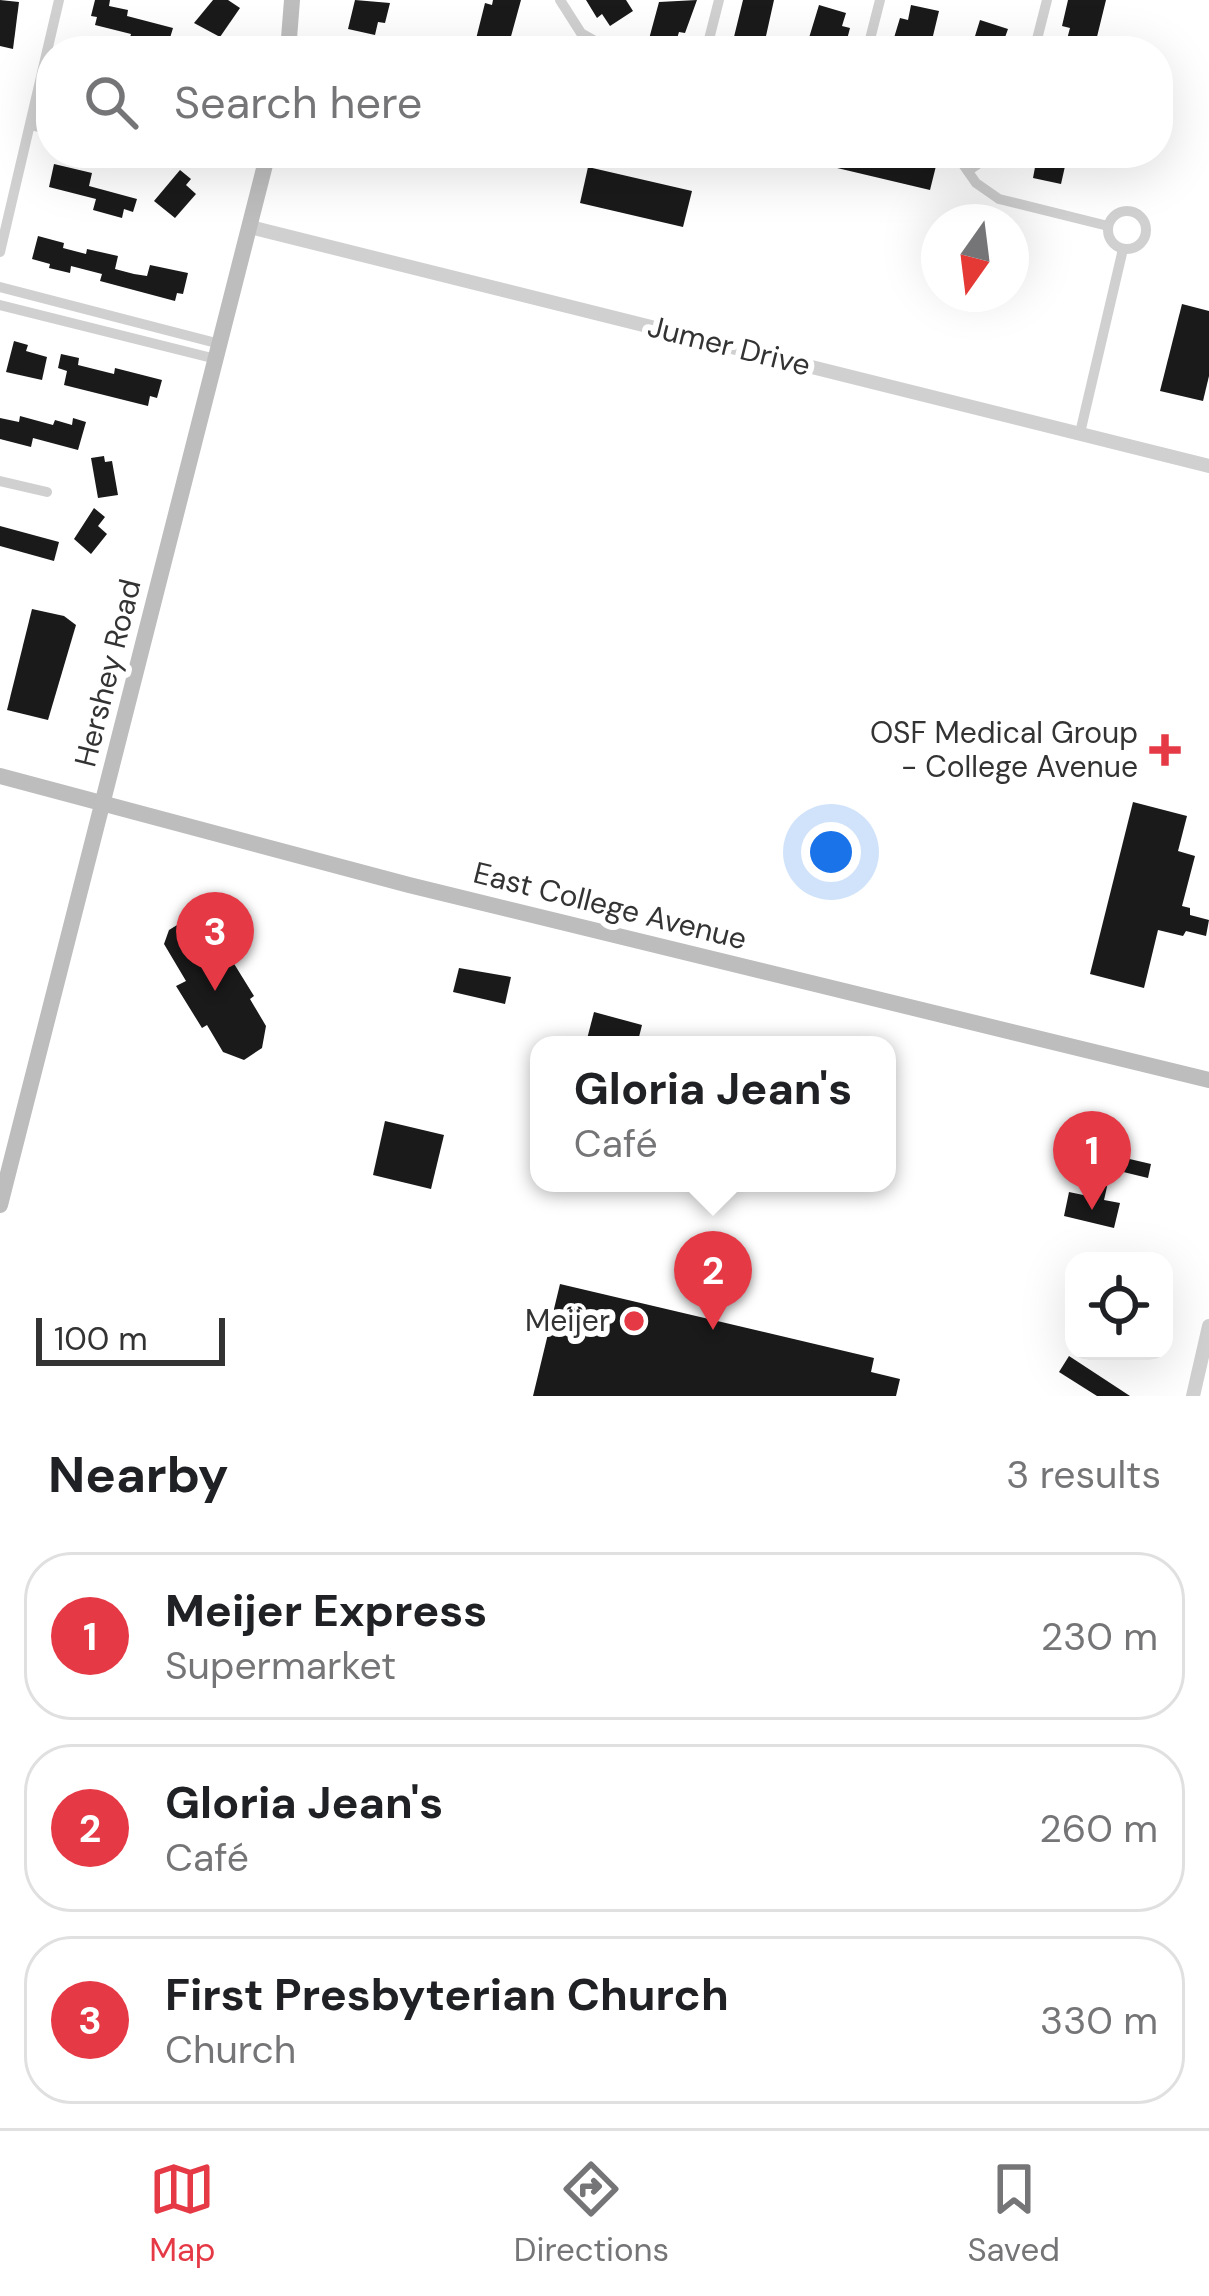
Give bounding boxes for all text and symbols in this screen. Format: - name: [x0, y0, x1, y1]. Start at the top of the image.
- search box: [36, 36, 1173, 168]
- icon: search: [78, 69, 144, 135]
- text: Search here: [174, 73, 422, 132]
- north arrow: [921, 204, 1029, 312]
- street label: Jumer Drive: [644, 306, 814, 385]
- street label: Hershey Road: [65, 575, 150, 771]
- place label: OSF Medical Group - College Avenue: [870, 713, 1138, 786]
- marker: OSF Medical Group - College Avenue: [1149, 734, 1181, 766]
- your location: [801, 822, 861, 882]
- street label: East College Avenue: [469, 853, 751, 958]
- pin: 3: [176, 892, 254, 991]
- popup: [530, 1036, 896, 1192]
- text: Gloria Jean's: [574, 1059, 852, 1118]
- pin: 1: [1053, 1111, 1131, 1210]
- text: Café: [574, 1118, 658, 1169]
- pin: 2: [674, 1231, 752, 1330]
- map controls: [1065, 1252, 1173, 1360]
- button: locate: [1065, 1252, 1173, 1360]
- place label: Meijer: [525, 1301, 610, 1340]
- marker: Meijer: [621, 1308, 647, 1334]
- scale bar: [36, 1312, 225, 1365]
- text: 100 m: [54, 1317, 148, 1360]
- text: Nearby: [48, 1441, 229, 1508]
- text: 3 results: [1006, 1449, 1161, 1500]
- text: Meijer Express: [165, 1581, 487, 1640]
- text: 1: [83, 1611, 97, 1662]
- text: 230 m: [1041, 1611, 1158, 1662]
- text: Supermarket: [165, 1640, 396, 1691]
- text: Gloria Jean's: [165, 1773, 443, 1832]
- text: 2: [79, 1803, 101, 1854]
- text: 260 m: [1039, 1803, 1158, 1854]
- text: Café: [165, 1832, 249, 1883]
- text: First Presbyterian Church: [165, 1965, 729, 2024]
- text: 3: [78, 1995, 102, 2046]
- text: 330 m: [1040, 1995, 1158, 2046]
- text: Church: [165, 2024, 296, 2075]
- tab: Map: [149, 2156, 216, 2271]
- tab: Directions: [514, 2156, 669, 2271]
- tab: Saved: [967, 2156, 1060, 2271]

